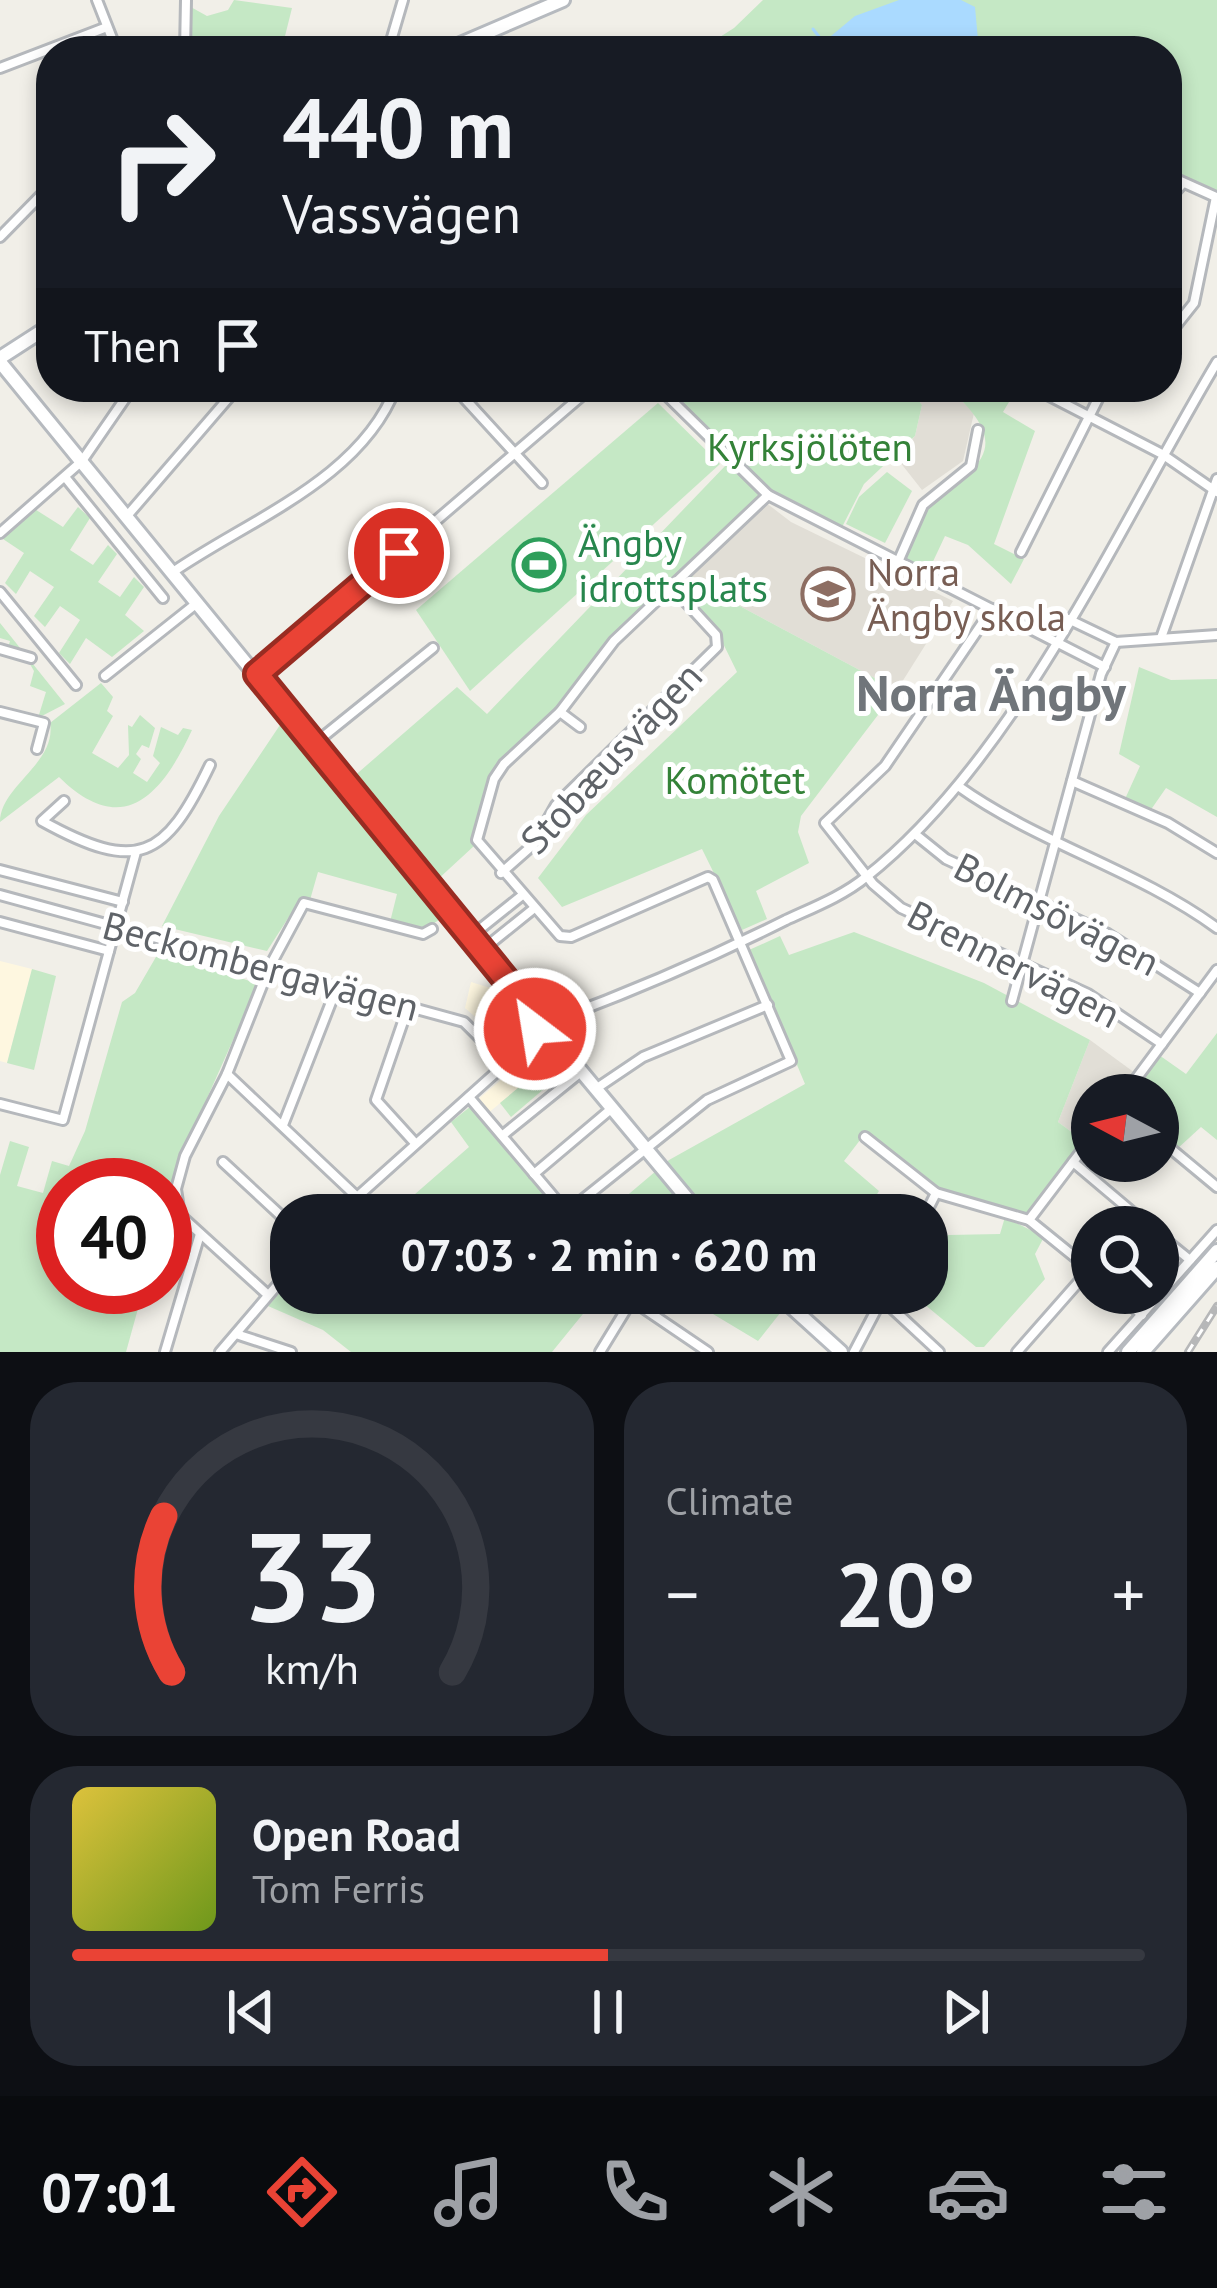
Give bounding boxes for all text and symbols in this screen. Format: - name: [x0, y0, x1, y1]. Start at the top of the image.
- text: 440 m: [282, 72, 514, 181]
- icon: right: [84, 84, 240, 240]
- text: Vassvägen: [282, 178, 521, 248]
- icon: arrive: [205, 312, 271, 378]
- text: Then: [84, 316, 181, 374]
- park label: Kyrksjölöten: [707, 421, 913, 472]
- pin: [348, 502, 450, 604]
- place label: Ängby idrottsplats: [578, 517, 768, 613]
- icon: arrive: [366, 520, 432, 586]
- sports icon: Ängby idrottsplats: [511, 537, 567, 593]
- place label: Norra Ängby skola: [867, 546, 1066, 642]
- school or university icon: Norra Ängby skola: [800, 566, 856, 622]
- street label: Stobæusvägen: [509, 651, 713, 864]
- district label: Norra Ängby: [856, 659, 1127, 725]
- park label: Komötet: [664, 754, 806, 805]
- street label: Bolmsövägen: [946, 840, 1169, 987]
- street label: Brennervägen: [899, 888, 1129, 1039]
- street label: Beckombergavägen: [97, 899, 425, 1032]
- position arrow: [472, 966, 598, 1092]
- north arrow: [1071, 1074, 1179, 1182]
- map controls: [1071, 1074, 1179, 1314]
- speed limit sign: 40: [36, 1158, 192, 1314]
- button: search: [1071, 1206, 1179, 1314]
- text: 07:03 · 2 min · 620 m: [401, 1225, 817, 1283]
- text: Climate: [666, 1475, 793, 1526]
- text: 33: [241, 1494, 383, 1655]
- text: 20°: [835, 1535, 976, 1652]
- text: −: [666, 1551, 699, 1636]
- text: +: [1112, 1551, 1145, 1636]
- text: km/h: [265, 1640, 359, 1696]
- text: Open Road: [252, 1805, 461, 1863]
- text: Tom Ferris: [252, 1863, 425, 1914]
- icon: previous: [218, 1979, 284, 2045]
- icon: pause: [575, 1979, 641, 2045]
- icon: next: [933, 1979, 999, 2045]
- icon: directions: [260, 2150, 344, 2234]
- icon: music: [427, 2150, 511, 2234]
- icon: phone: [593, 2150, 677, 2234]
- icon: climate: [759, 2150, 843, 2234]
- icon: car: [926, 2150, 1010, 2234]
- icon: filters: [1092, 2150, 1176, 2234]
- text: 07:01: [41, 2157, 178, 2227]

